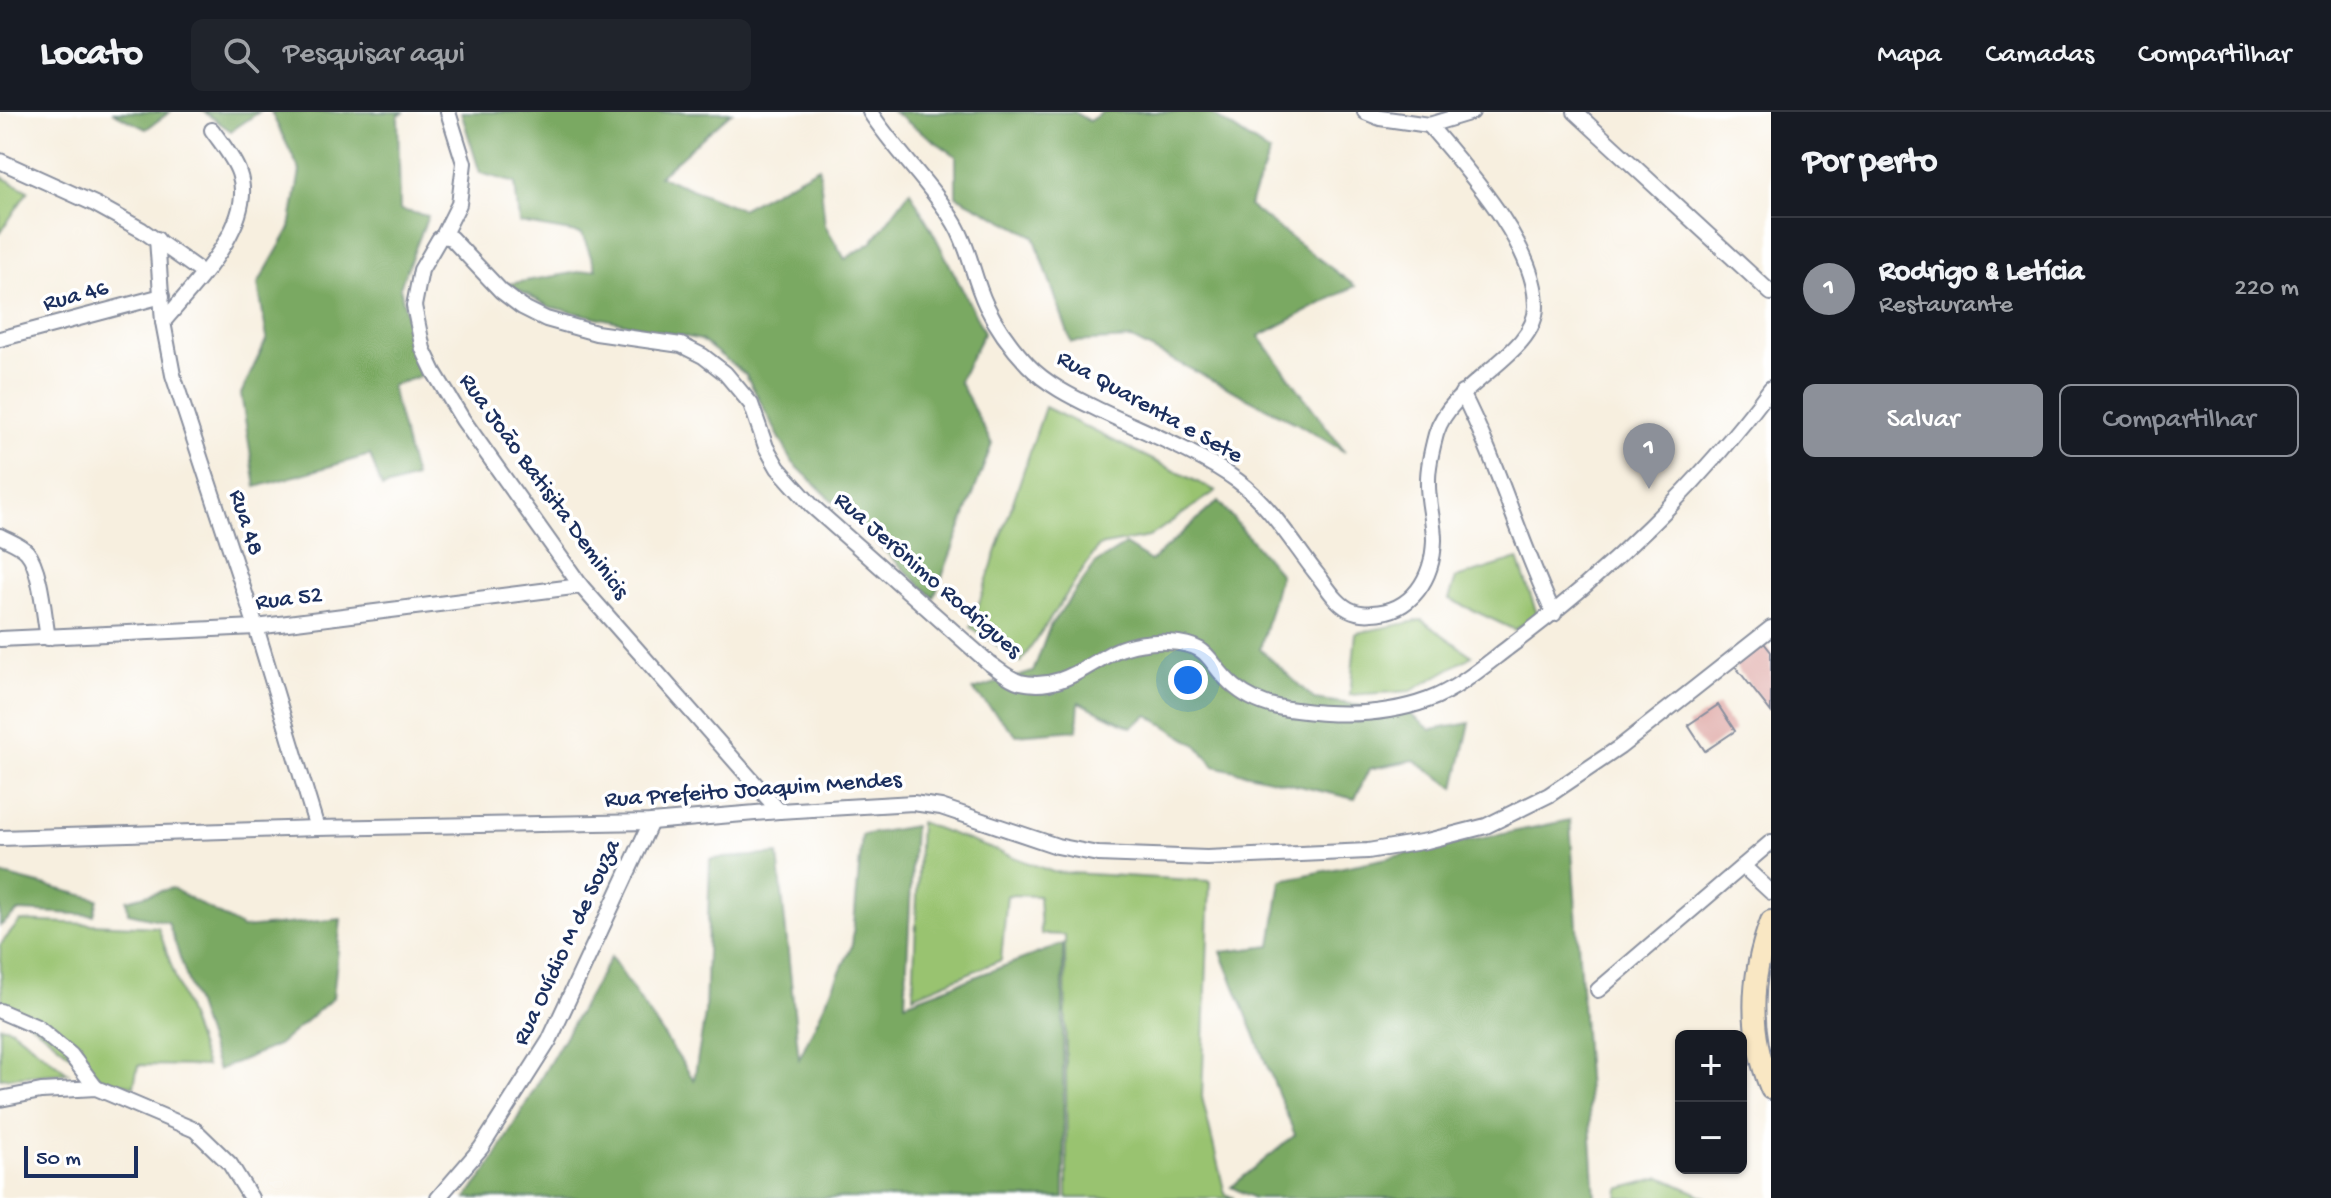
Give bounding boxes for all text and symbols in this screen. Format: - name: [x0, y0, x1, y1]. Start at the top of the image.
- search box: [191, 19, 751, 91]
- text: Locato: [40, 33, 143, 77]
- icon: search: [219, 33, 263, 77]
- text: Pesquisar aqui: [283, 38, 465, 73]
- text: Mapa: [1877, 39, 1942, 72]
- text: Camadas: [1986, 39, 2094, 72]
- text: Compartilhar: [2138, 39, 2291, 72]
- text: Por perto: [1803, 144, 1937, 184]
- text: Rodrigo & Letícia: [1879, 256, 2084, 291]
- street label: Rua 46: [40, 274, 113, 320]
- text: 1: [1824, 274, 1834, 305]
- text: 220 m: [2234, 274, 2299, 305]
- text: Restaurante: [1879, 291, 2013, 322]
- street label: Rua Quarenta e Sete: [1051, 345, 1248, 471]
- street label: Rua João Batisita Deminicis: [451, 368, 635, 606]
- button: Salvar: [1803, 384, 2043, 457]
- button: Compartilhar: [2059, 384, 2299, 457]
- pin: 1: [1623, 423, 1675, 489]
- street label: Rua 48: [221, 486, 269, 560]
- street label: Rua Jerônimo Rodrigues: [827, 486, 1028, 666]
- street label: Rua 52: [254, 581, 324, 618]
- your location: [1168, 660, 1208, 700]
- street label: Rua Prefeito Joaquim Mendes: [604, 766, 904, 816]
- street label: Rua Ovídio M de Souza: [508, 835, 629, 1051]
- map controls: [1675, 1030, 1747, 1174]
- button: +: [1675, 1030, 1747, 1102]
- button: −: [1675, 1102, 1747, 1174]
- scale bar: [24, 1142, 138, 1178]
- text: 50 m: [36, 1147, 81, 1173]

